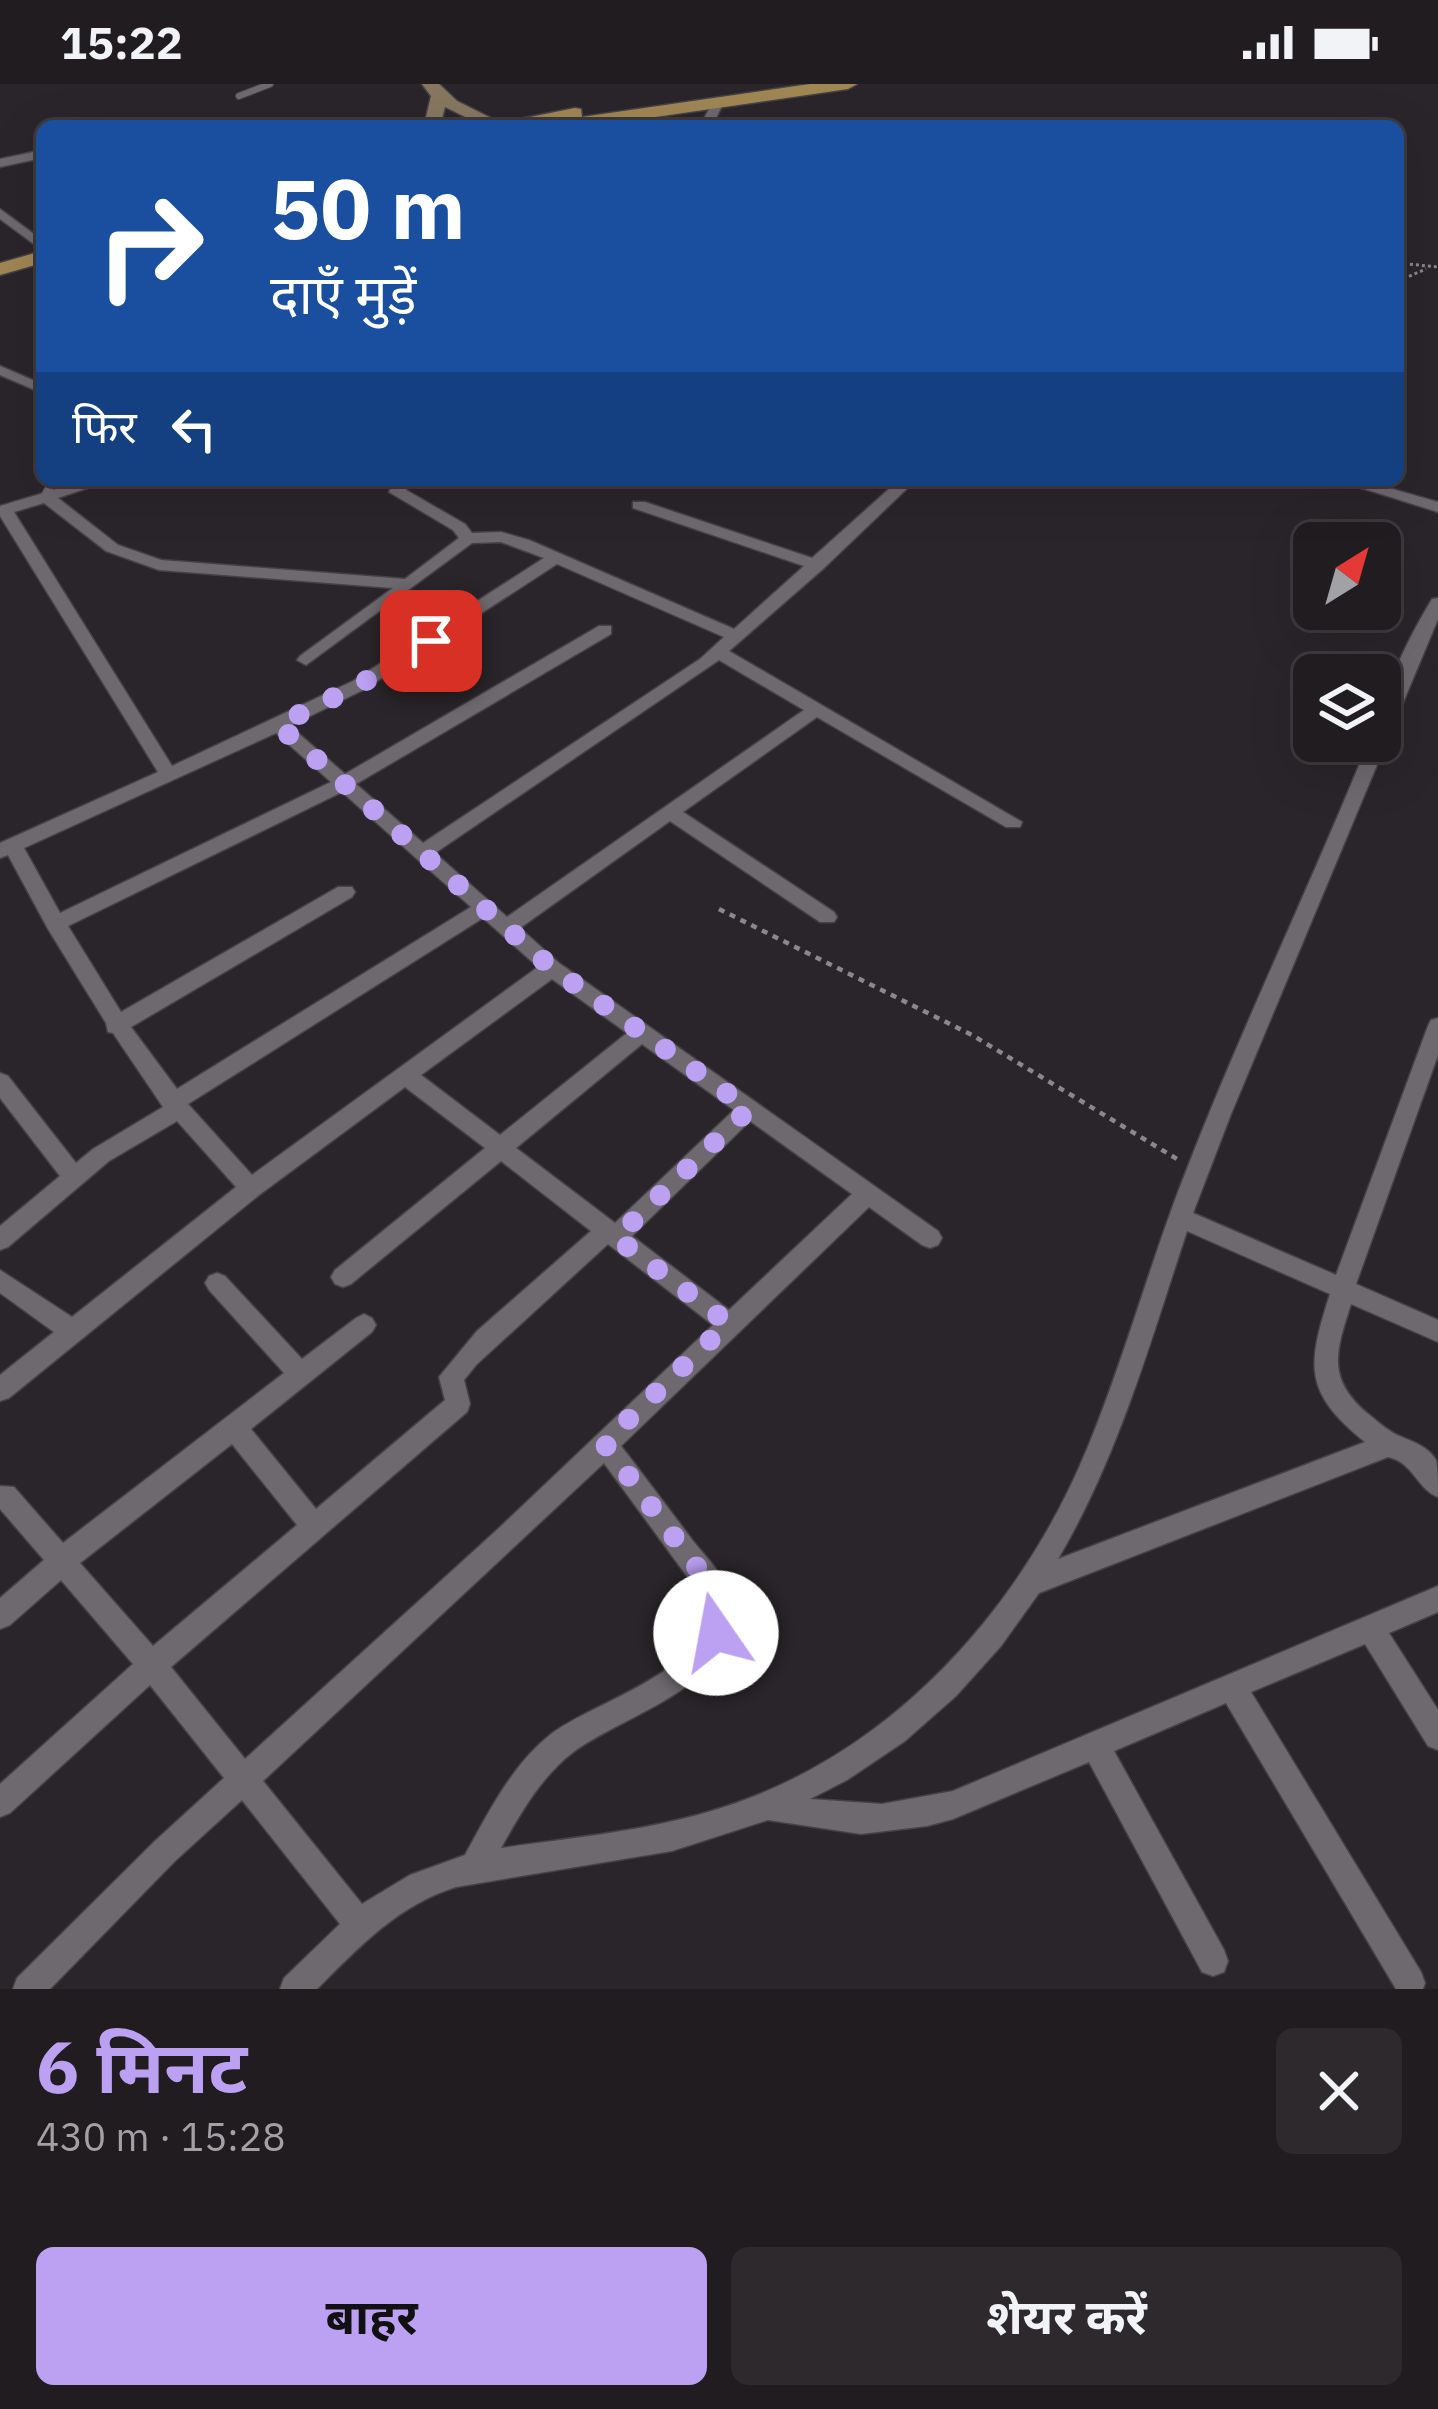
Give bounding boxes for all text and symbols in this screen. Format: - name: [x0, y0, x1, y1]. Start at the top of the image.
- text: 15:22: [60, 13, 183, 71]
- text: 50 m: [270, 153, 466, 262]
- icon: right: [72, 168, 228, 324]
- text: दाएँ मुड़ें: [270, 259, 416, 329]
- icon: left: [161, 396, 227, 462]
- text: फिर: [72, 397, 137, 455]
- north arrow: [1293, 522, 1401, 630]
- map controls: [1293, 522, 1401, 762]
- pin: [380, 590, 482, 692]
- icon: arrive: [398, 608, 464, 674]
- button: layers: [1293, 654, 1401, 762]
- position arrow: [653, 1570, 779, 1696]
- text: 6 मिनट: [36, 2019, 247, 2113]
- button: close: [1276, 2028, 1402, 2154]
- text: 430 m · 15:28: [36, 2111, 286, 2162]
- button: बाहर: [36, 2247, 707, 2385]
- button: शेयर करें: [731, 2247, 1402, 2385]

